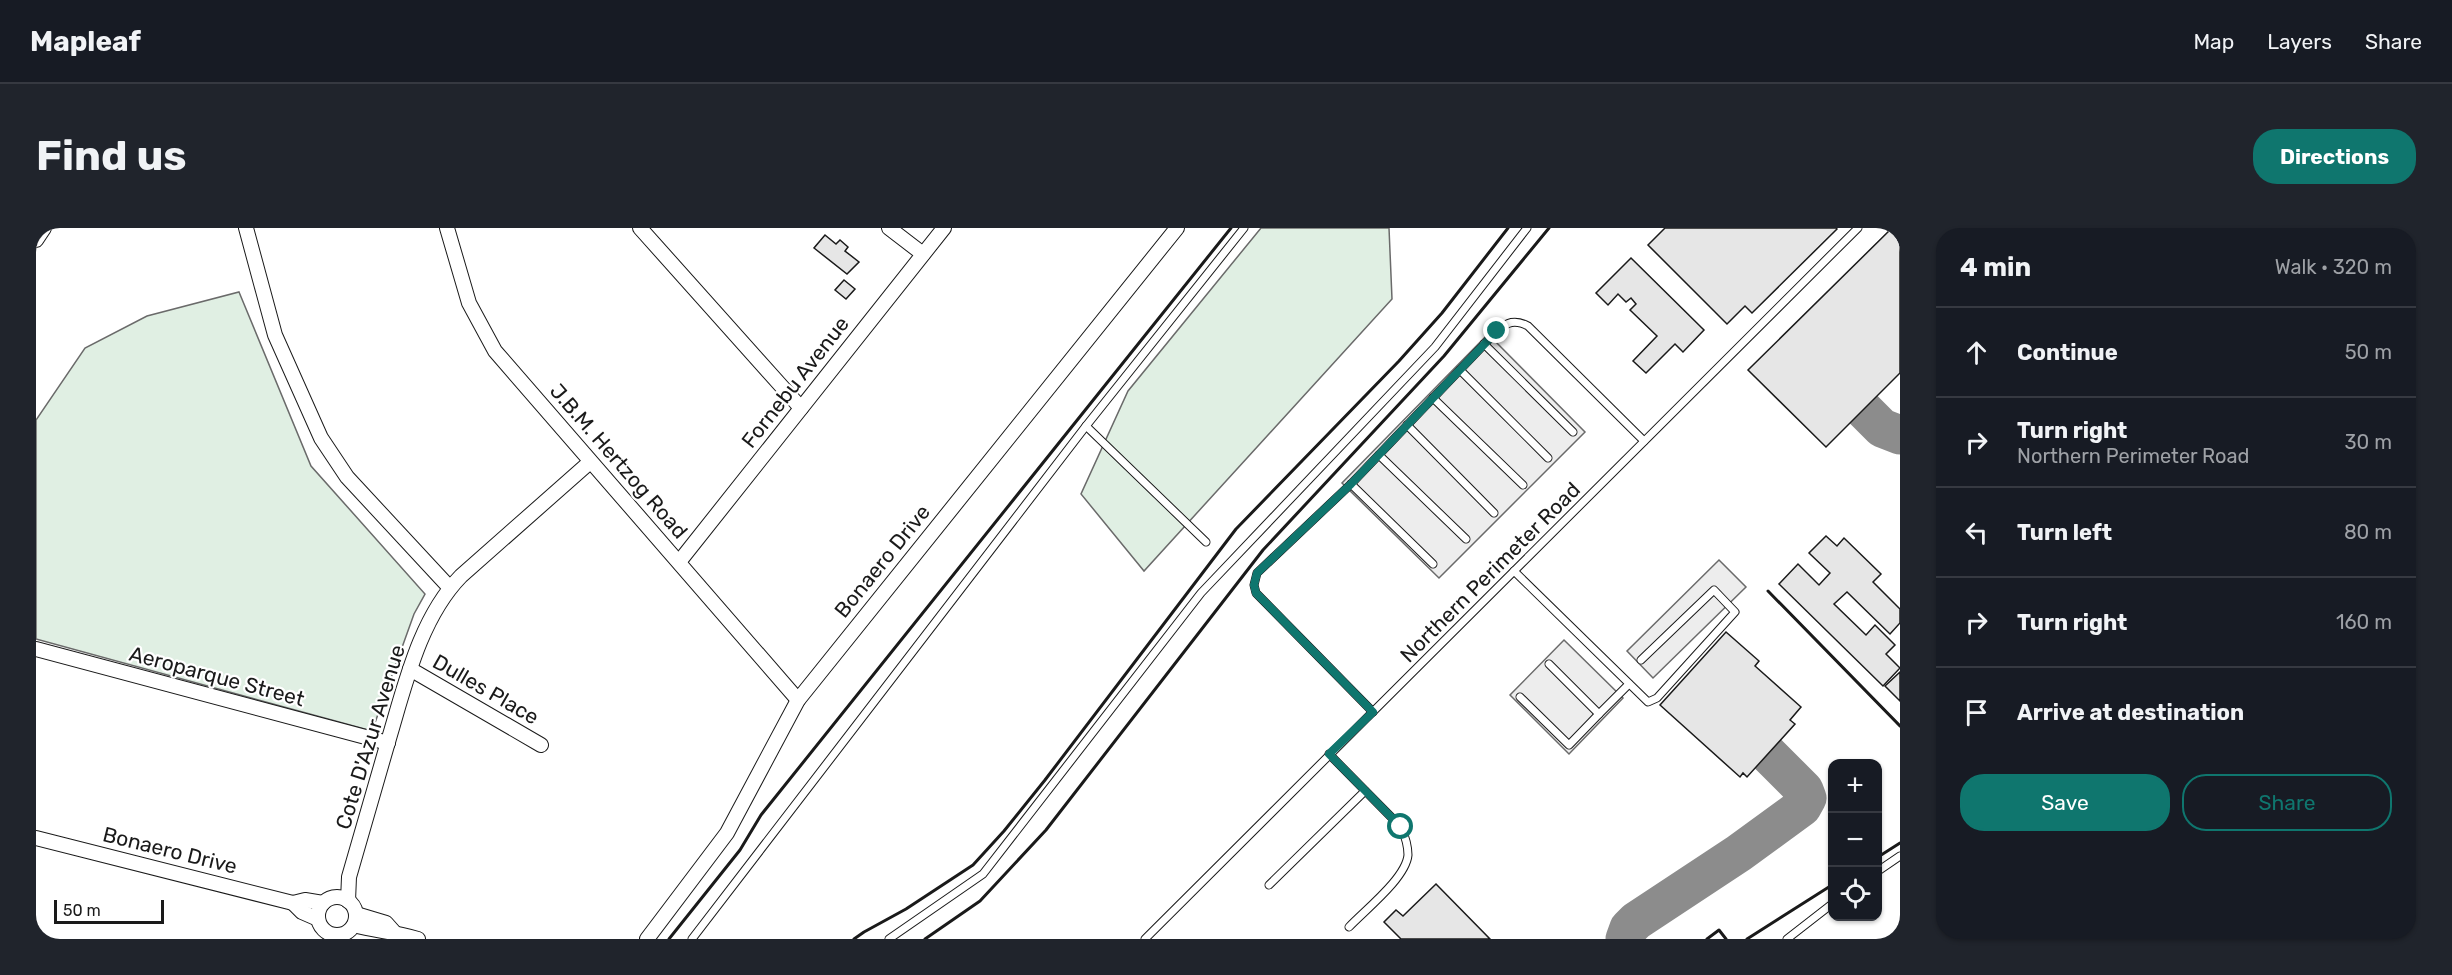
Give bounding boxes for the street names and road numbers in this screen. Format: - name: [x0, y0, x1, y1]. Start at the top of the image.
- street label: Fornebu Avenue: [736, 311, 854, 453]
- street label: J.B.M. Hertzog Road: [545, 378, 693, 544]
- street label: Northern Perimeter Road: [1395, 477, 1585, 667]
- street label: Bonaero Drive: [829, 500, 935, 622]
- street label: Aeroparque Street: [127, 641, 307, 711]
- street label: Cote D'Azur Avenue: [330, 642, 410, 832]
- street label: Dulles Place: [428, 649, 544, 729]
- street label: Bonaero Drive: [100, 821, 240, 879]

